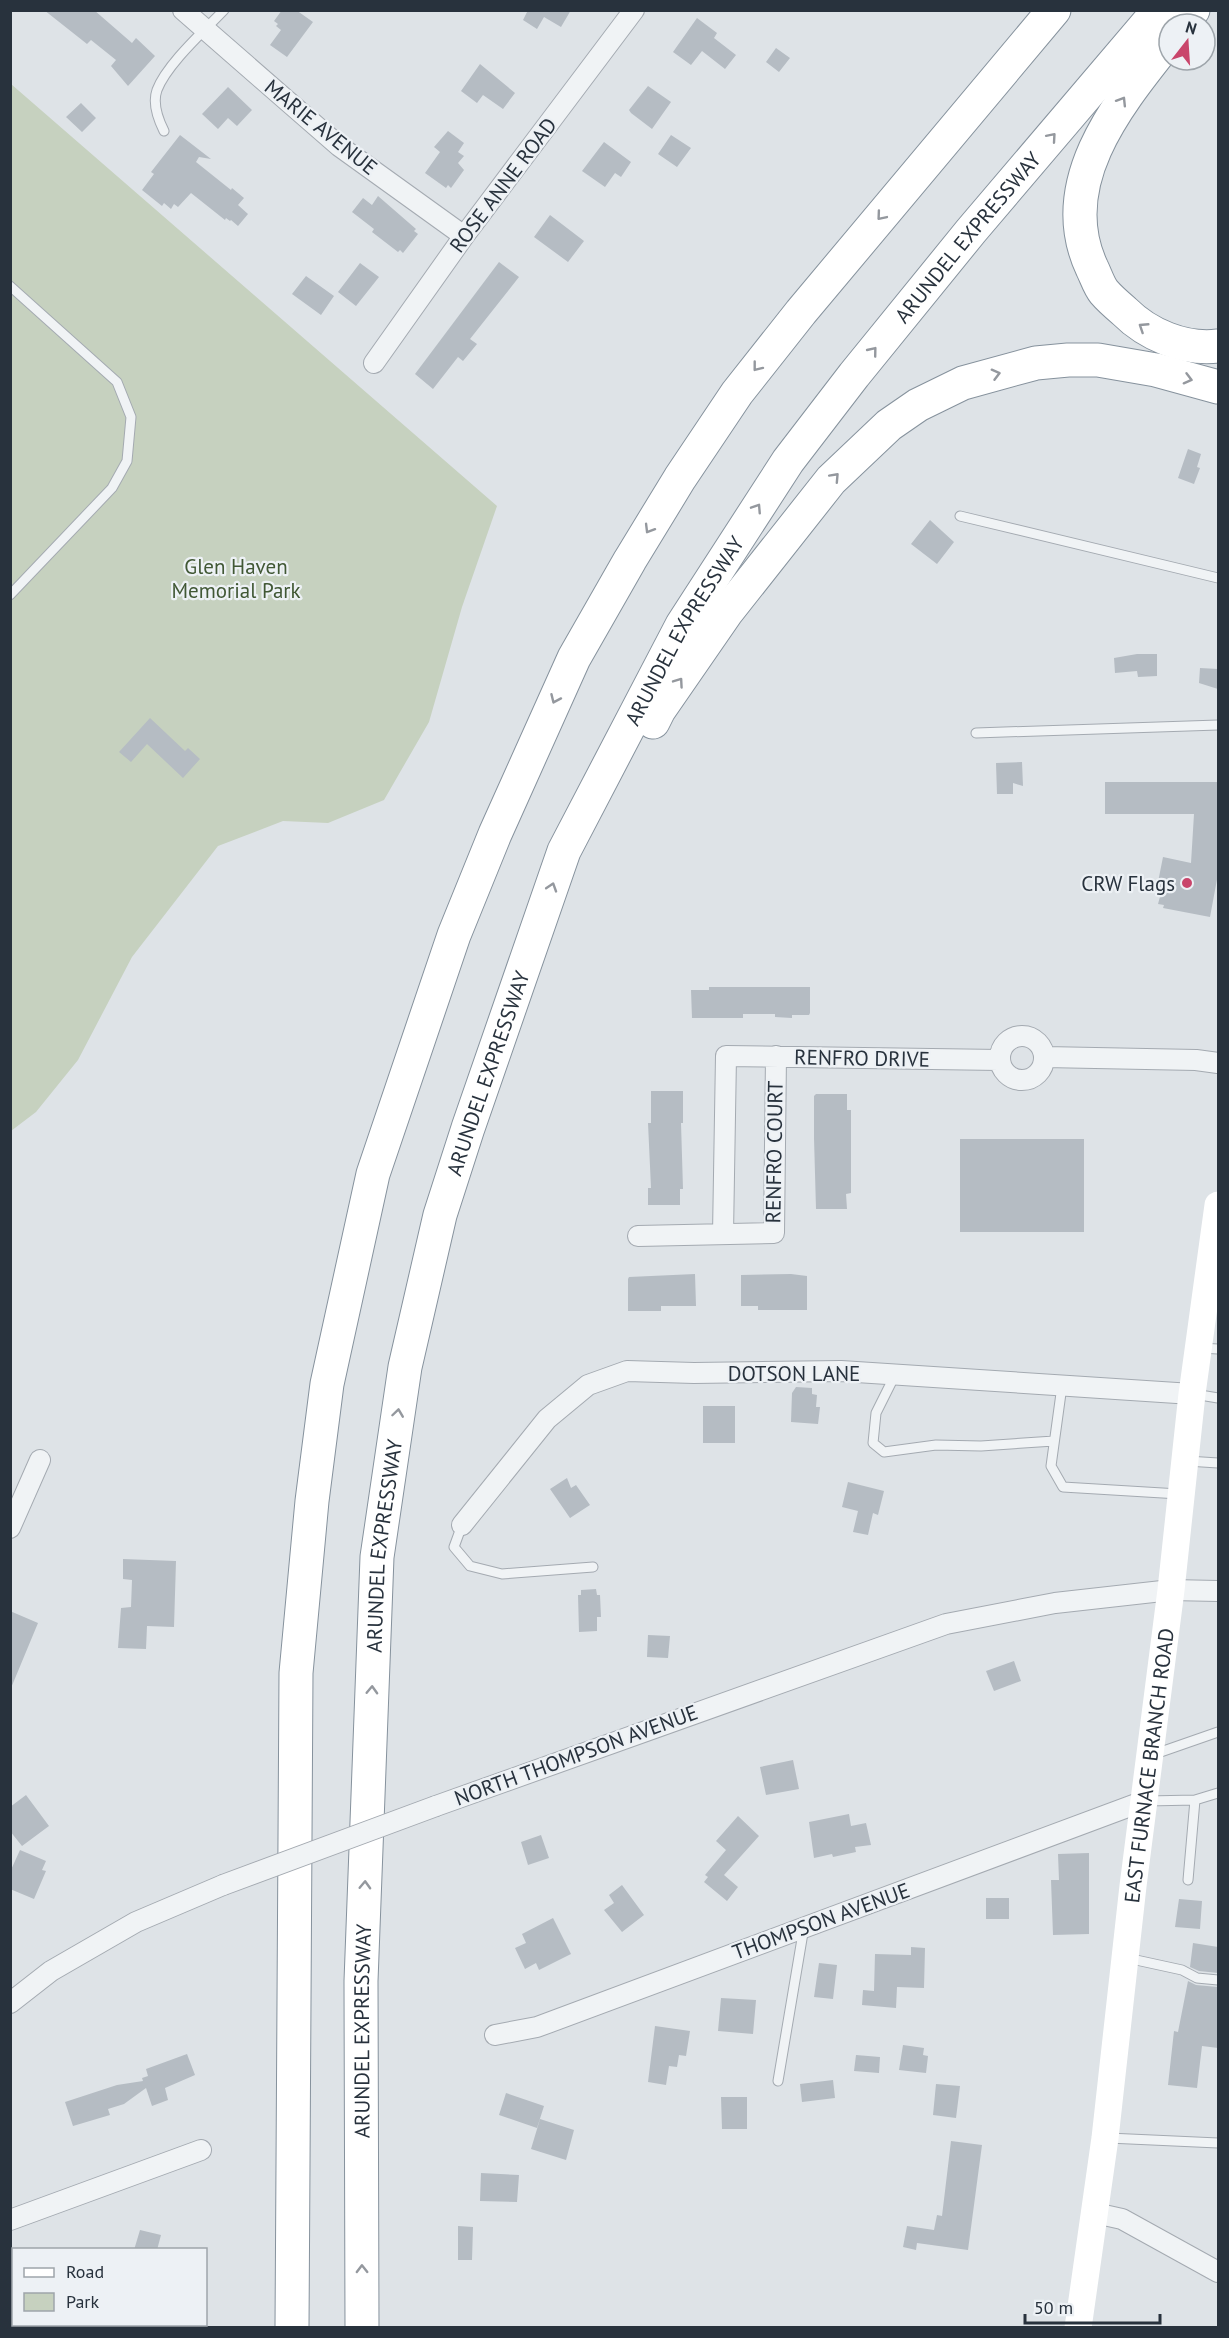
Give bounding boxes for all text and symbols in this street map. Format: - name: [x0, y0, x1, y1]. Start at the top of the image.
- north arrow: [1157, 12, 1217, 72]
- text: N: [1183, 17, 1199, 39]
- street label: MARIE AVENUE: [259, 73, 383, 181]
- one-way arrow: [1115, 97, 1126, 108]
- street label: ROSE ANNE ROAD: [443, 112, 563, 258]
- one-way arrow: [1045, 133, 1056, 144]
- street label: ARUNDEL EXPRESSWAY: [888, 146, 1046, 328]
- one-way arrow: [878, 209, 889, 220]
- one-way arrow: [1139, 323, 1149, 335]
- one-way arrow: [866, 347, 877, 358]
- one-way arrow: [754, 360, 765, 371]
- one-way arrow: [991, 368, 1001, 381]
- one-way arrow: [1183, 371, 1193, 384]
- one-way arrow: [828, 473, 839, 483]
- one-way arrow: [750, 504, 762, 514]
- one-way arrow: [644, 523, 656, 533]
- street label: ARUNDEL EXPRESSWAY: [619, 531, 750, 730]
- park label: Glen Haven Memorial Park: [171, 553, 301, 604]
- one-way arrow: [672, 677, 683, 688]
- one-way arrow: [550, 693, 562, 704]
- place label: CRW Flags: [1081, 870, 1175, 897]
- marker: CRW Flags: [1180, 876, 1194, 890]
- one-way arrow: [545, 882, 557, 893]
- street label: ARUNDEL EXPRESSWAY: [440, 967, 535, 1179]
- street label: RENFRO DRIVE: [794, 1043, 930, 1073]
- street label: RENFRO COURT: [759, 1080, 789, 1224]
- street label: DOTSON LANE: [728, 1360, 860, 1387]
- one-way arrow: [392, 1408, 404, 1417]
- street label: ARUNDEL EXPRESSWAY: [360, 1437, 408, 1653]
- street label: EAST FURNACE BRANCH ROAD: [1118, 1626, 1179, 1904]
- one-way arrow: [366, 1686, 379, 1695]
- street label: NORTH THOMPSON AVENUE: [451, 1698, 701, 1812]
- street label: THOMPSON AVENUE: [729, 1876, 913, 1966]
- one-way arrow: [358, 1881, 371, 1890]
- street label: ARUNDEL EXPRESSWAY: [347, 1923, 377, 2138]
- legend: [12, 2248, 207, 2326]
- text: Road: [66, 2260, 104, 2283]
- one-way arrow: [355, 2265, 368, 2274]
- scale bar: [1025, 2287, 1160, 2325]
- text: Park: [66, 2290, 99, 2313]
- text: 50 m: [1034, 2296, 1073, 2319]

